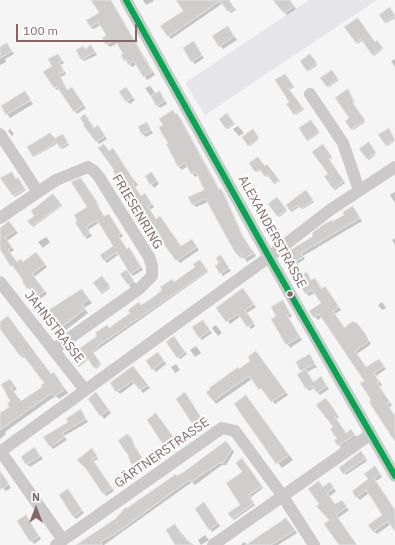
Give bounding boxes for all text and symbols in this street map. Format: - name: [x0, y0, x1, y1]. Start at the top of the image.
- scale bar: [18, 16, 139, 42]
- text: 100 m: [23, 23, 58, 38]
- street label: FRIESENRING: [109, 172, 165, 252]
- street label: ALEXANDERSTRASSE: [234, 173, 310, 291]
- street label: JAHNSTRASSE: [21, 288, 87, 366]
- unlabelled marker: [285, 289, 295, 299]
- street label: GÄRTNERSTRASSE: [112, 415, 212, 491]
- north arrow: [16, 489, 56, 529]
- text: N: [32, 490, 40, 504]

